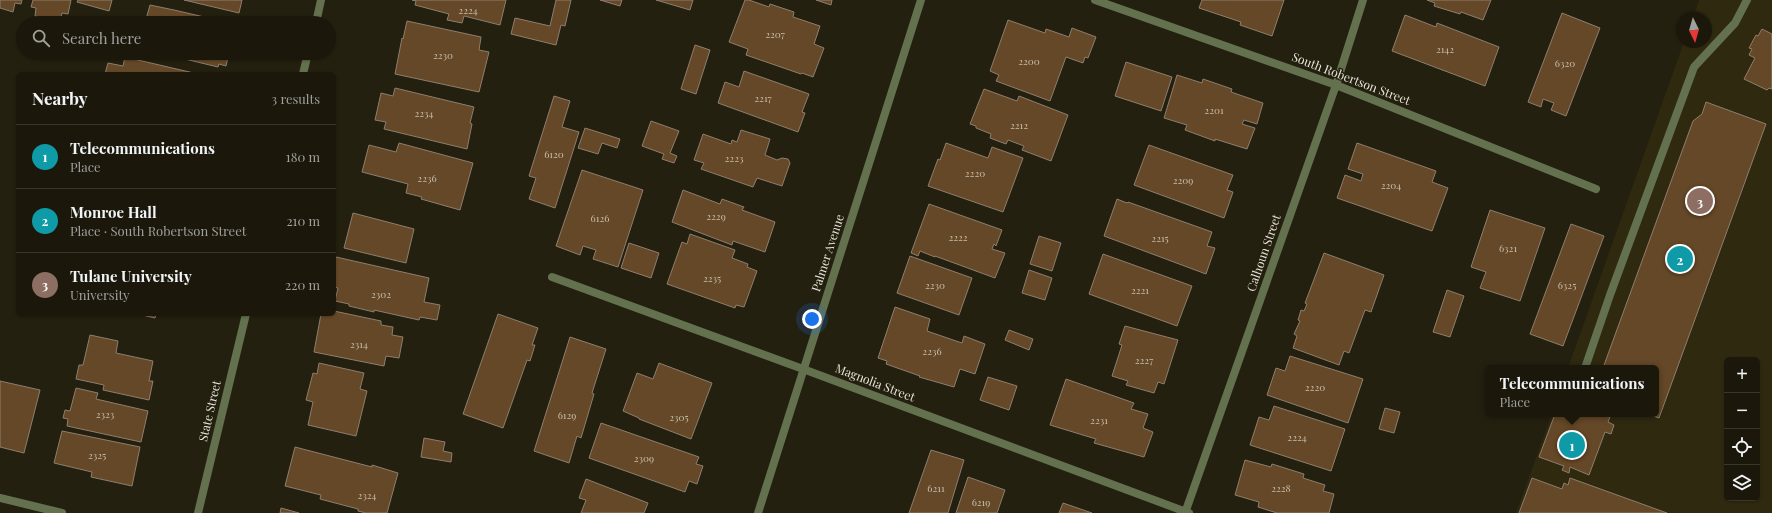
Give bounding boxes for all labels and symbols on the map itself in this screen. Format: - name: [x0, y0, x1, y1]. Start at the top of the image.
- house number: 2224: [458, 3, 478, 17]
- north arrow: [1676, 12, 1712, 48]
- house number: 2207: [765, 27, 785, 41]
- house number: 2142: [1436, 42, 1454, 56]
- house number: 2230: [433, 48, 453, 62]
- street label: South Robertson Street: [1290, 48, 1413, 108]
- house number: 2200: [1018, 54, 1040, 68]
- house number: 6320: [1555, 56, 1575, 70]
- house number: 2217: [754, 91, 772, 105]
- house number: 2201: [1204, 103, 1224, 117]
- house number: 2234: [414, 106, 434, 120]
- house number: 2212: [1010, 118, 1028, 132]
- house number: 6120: [544, 147, 564, 161]
- house number: 2223: [725, 151, 744, 165]
- house number: 2220: [965, 166, 985, 180]
- house number: 2236: [417, 171, 437, 185]
- house number: 2209: [1173, 173, 1193, 187]
- house number: 2204: [1381, 178, 1401, 192]
- pin: 3: [1687, 186, 1713, 216]
- house number: 2229: [706, 209, 726, 223]
- house number: 6126: [591, 211, 609, 225]
- street label: Calhoun Street: [1242, 211, 1284, 293]
- street label: Palmer Avenue: [807, 212, 847, 293]
- house number: 2222: [948, 230, 968, 244]
- house number: 2215: [1151, 231, 1169, 245]
- house number: 6321: [1499, 241, 1517, 255]
- pin: 2: [1667, 244, 1693, 274]
- house number: 2235: [703, 271, 721, 285]
- house number: 2230: [925, 278, 945, 292]
- house number: 6325: [1558, 278, 1576, 292]
- house number: 2221: [1131, 283, 1149, 297]
- house number: 2302: [371, 287, 391, 301]
- your location: [802, 309, 822, 329]
- house number: 2314: [350, 337, 368, 351]
- house number: 2236: [922, 344, 942, 358]
- house number: 2227: [1135, 353, 1153, 367]
- street label: Magnolia Street: [833, 359, 918, 405]
- street label: State Street: [194, 378, 224, 443]
- house number: 2220: [1305, 380, 1325, 394]
- house number: 2323: [96, 407, 115, 421]
- house number: 6129: [558, 408, 576, 422]
- house number: 2305: [669, 410, 689, 424]
- house number: 2231: [1090, 413, 1108, 427]
- house number: 2224: [1287, 430, 1307, 444]
- pin: 1: [1559, 430, 1585, 460]
- house number: 2325: [88, 448, 106, 462]
- house number: 2309: [634, 451, 654, 465]
- house number: 6211: [927, 481, 945, 495]
- house number: 2228: [1271, 481, 1291, 495]
- house number: 2324: [357, 488, 377, 502]
- house number: 6219: [972, 495, 990, 509]

